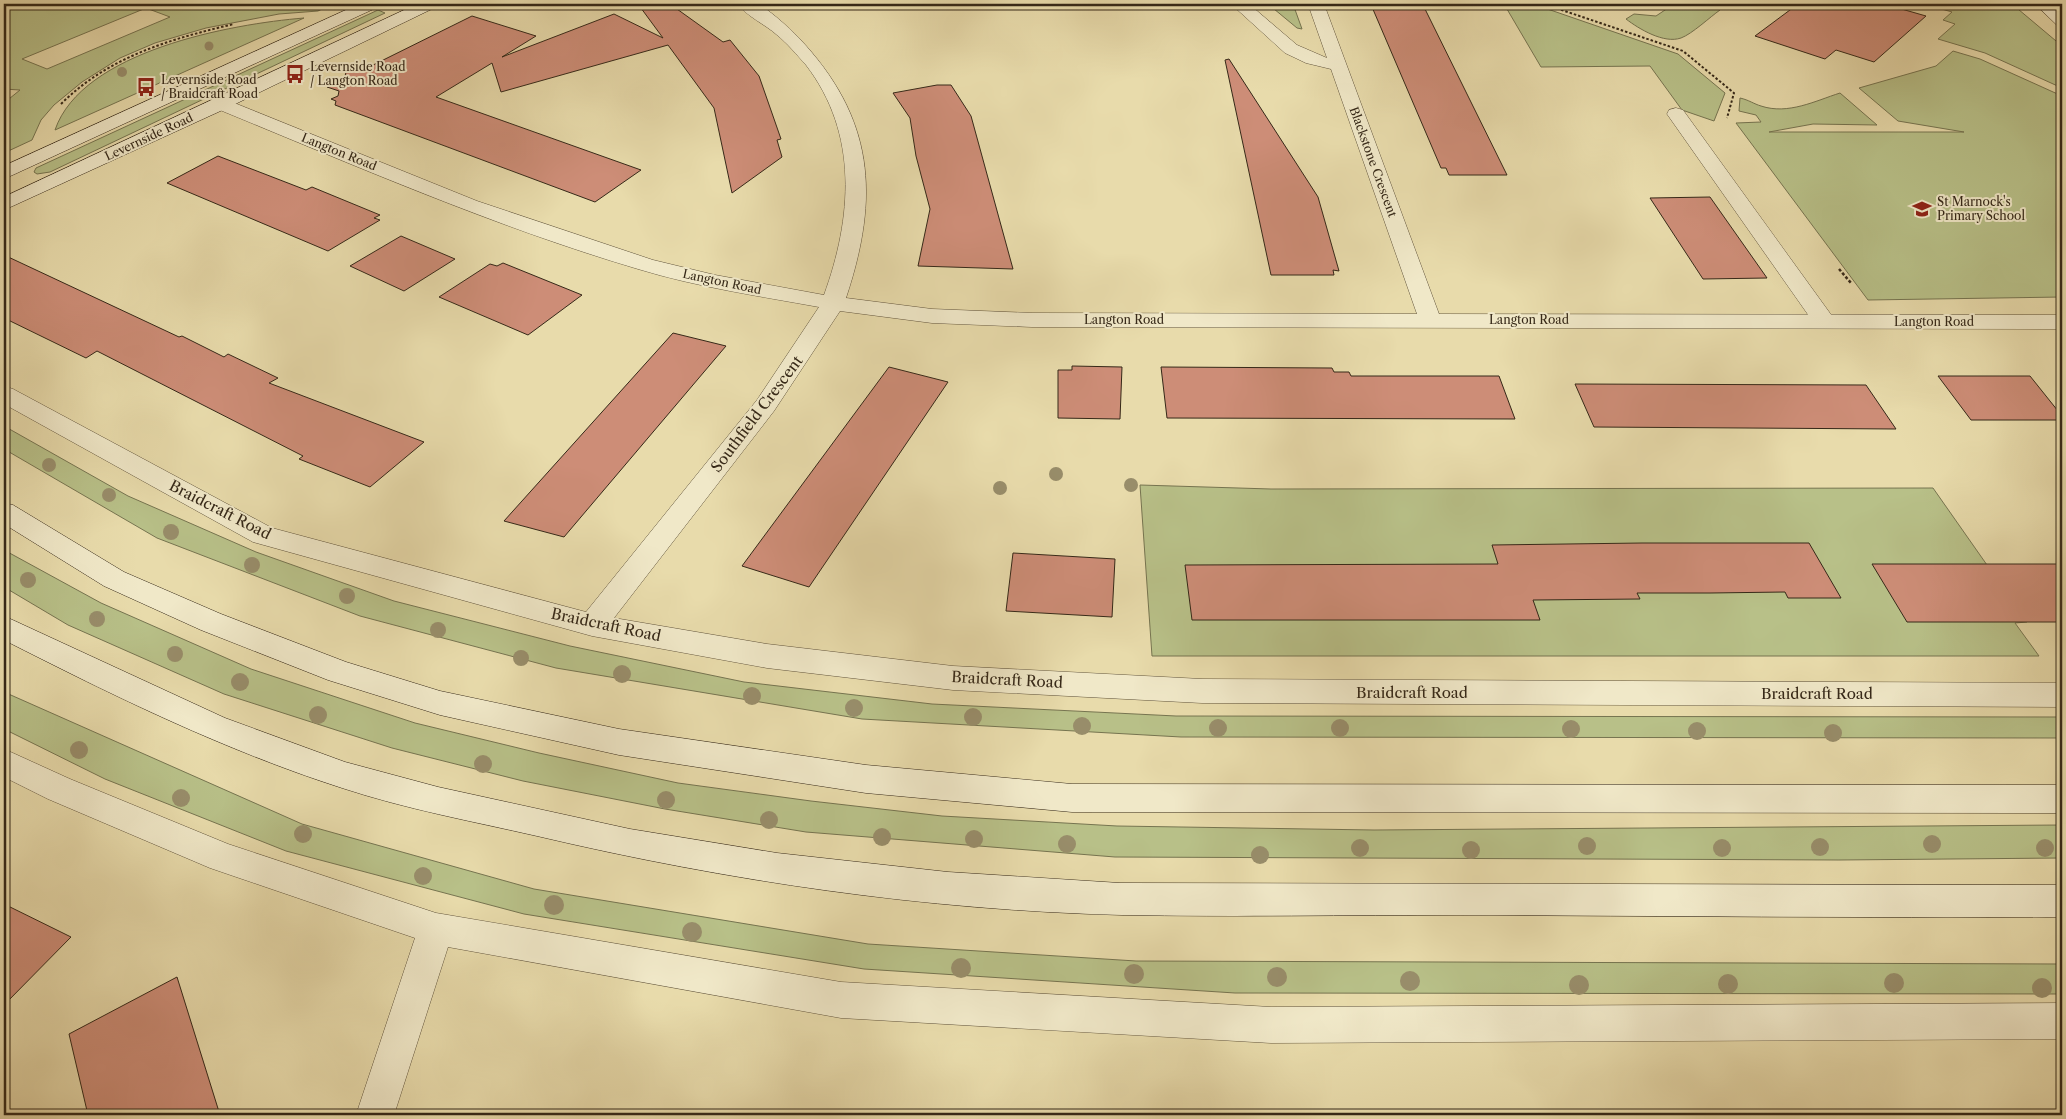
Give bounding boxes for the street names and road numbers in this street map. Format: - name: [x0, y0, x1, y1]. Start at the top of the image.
- street label: Blackstone Crescent: [1346, 105, 1401, 220]
- street label: Levernside Road: [102, 109, 196, 164]
- street label: Langton Road: [299, 130, 380, 174]
- street label: Langton Road: [681, 266, 763, 297]
- street label: Langton Road: [1084, 312, 1165, 327]
- street label: Langton Road: [1489, 312, 1570, 327]
- street label: Langton Road: [1894, 314, 1975, 329]
- street label: Southfield Crescent: [707, 351, 807, 476]
- street label: Braidcraft Road: [166, 476, 274, 543]
- street label: Braidcraft Road: [549, 604, 663, 645]
- street label: Braidcraft Road: [951, 667, 1063, 692]
- street label: Braidcraft Road: [1356, 683, 1468, 702]
- street label: Braidcraft Road: [1761, 684, 1873, 703]

